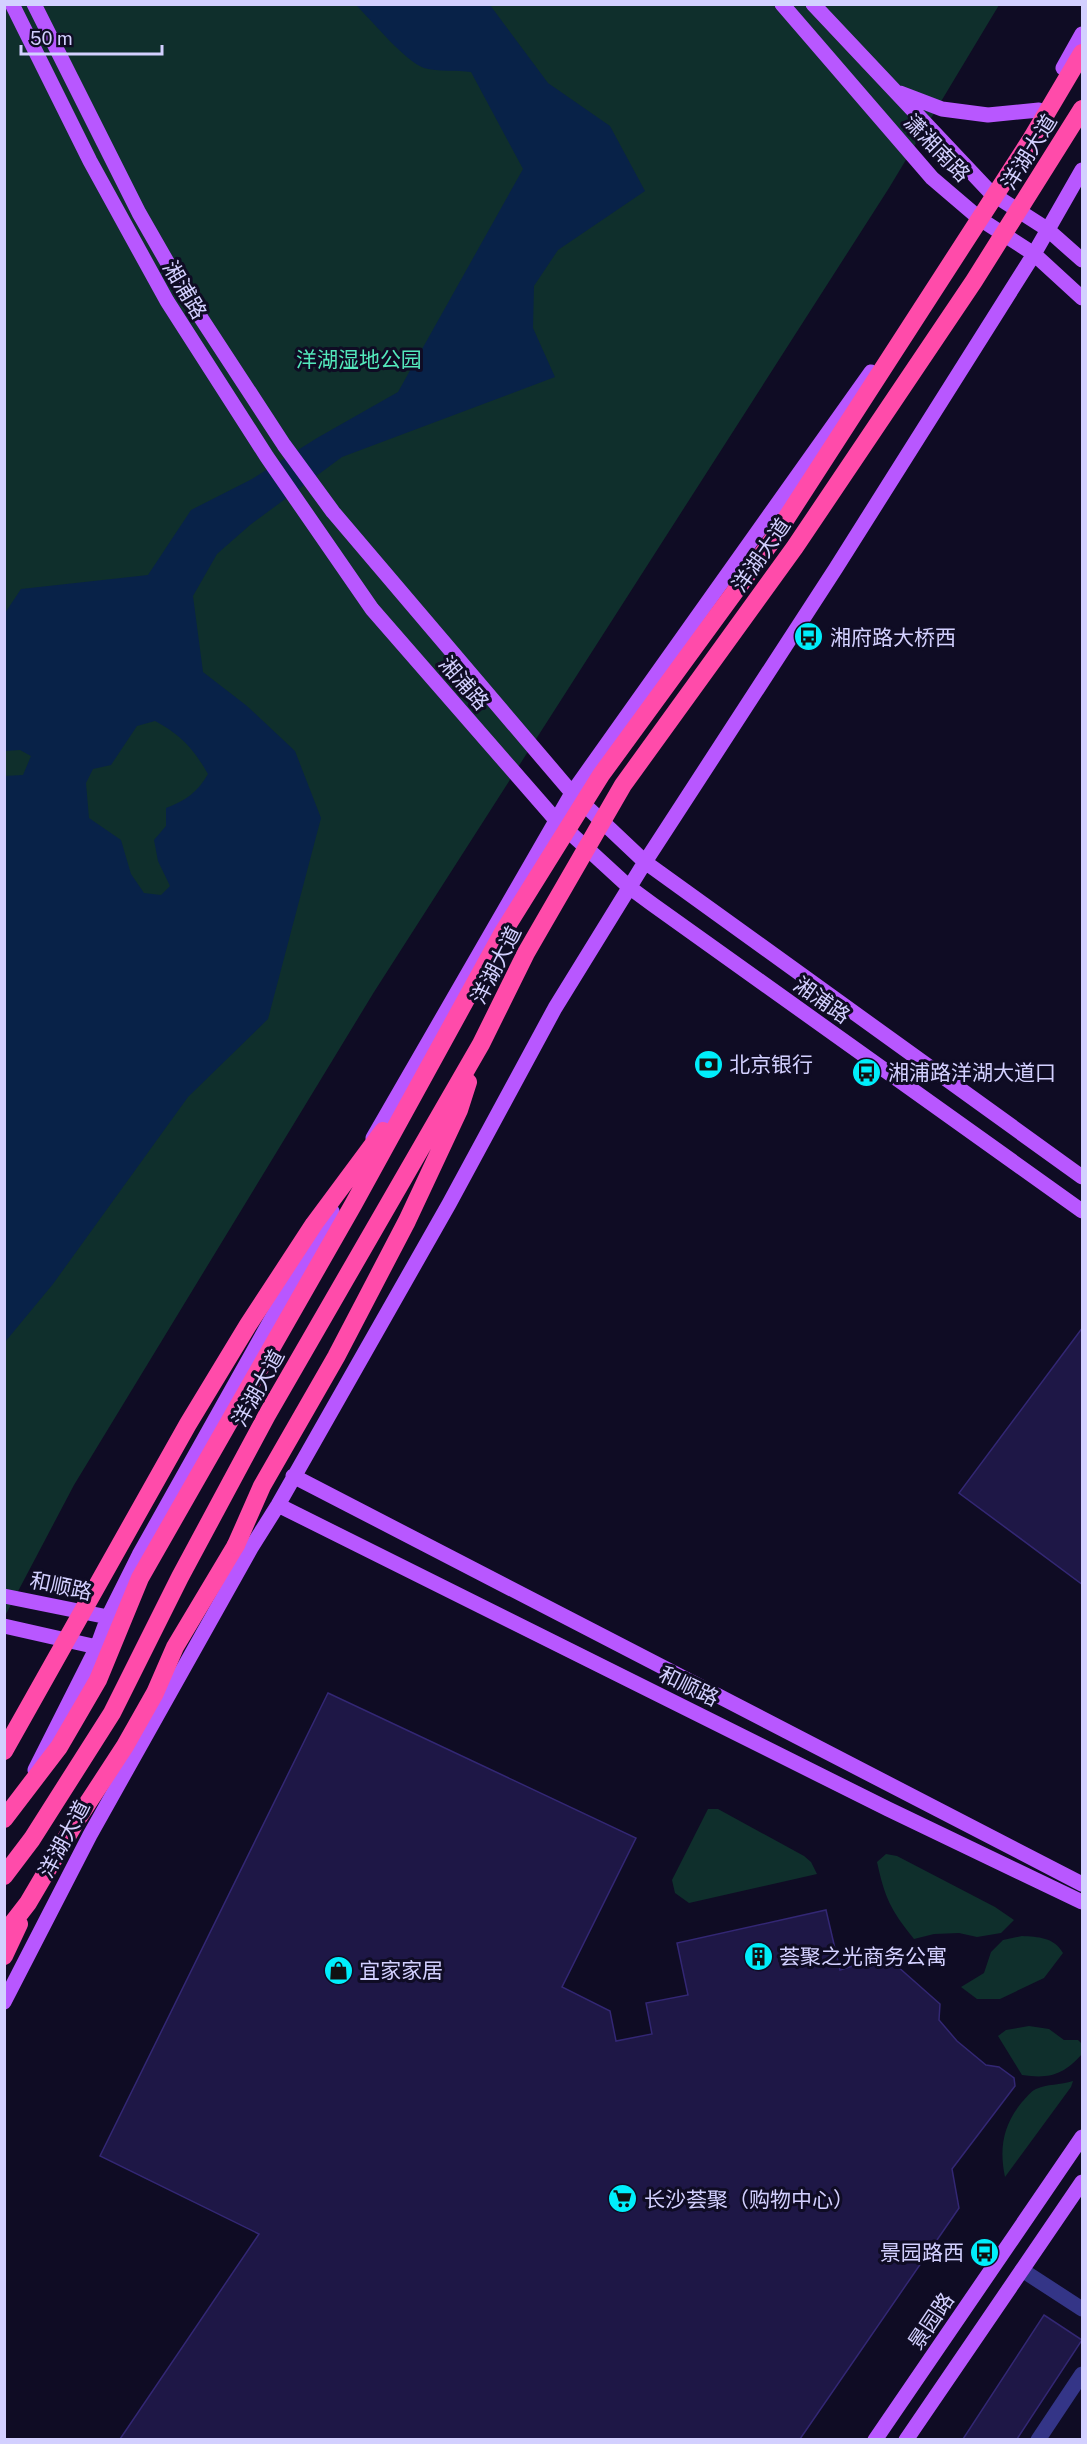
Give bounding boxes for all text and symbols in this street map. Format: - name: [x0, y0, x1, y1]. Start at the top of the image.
- scale bar: [21, 18, 162, 56]
- text: 50 m: [30, 28, 73, 49]
- street label: 潇湘南路: [899, 109, 975, 187]
- street label: 洋湖大道: [996, 110, 1062, 194]
- street label: 湘浦路: [158, 257, 212, 323]
- park label: 洋湖湿地公园: [296, 347, 422, 372]
- street label: 洋湖大道: [727, 513, 795, 597]
- bus stop icon: 湘府路大桥西: [793, 621, 825, 653]
- place label: 湘府路大桥西: [830, 625, 956, 650]
- street label: 湘浦路: [434, 651, 494, 715]
- street label: 洋湖大道: [466, 922, 526, 1008]
- street label: 湘浦路: [789, 972, 855, 1028]
- bank icon: 北京银行: [692, 1048, 724, 1080]
- place label: 北京银行: [729, 1052, 813, 1077]
- bus stop icon: 湘浦路洋湖大道口: [851, 1056, 883, 1088]
- place label: 湘浦路洋湖大道口: [888, 1060, 1056, 1085]
- street label: 洋湖大道: [227, 1345, 289, 1431]
- street label: 和顺路: [28, 1567, 94, 1605]
- street label: 和顺路: [655, 1661, 723, 1711]
- street label: 洋湖大道: [33, 1796, 95, 1882]
- building icon: 荟聚之光商务公寓: [742, 1940, 774, 1972]
- place label: 荟聚之光商务公寓: [779, 1944, 947, 1969]
- shop icon: 宜家家居: [322, 1954, 354, 1986]
- place label: 宜家家居: [359, 1958, 443, 1983]
- supermarket icon: 长沙荟聚（购物中心）: [607, 2183, 639, 2215]
- place label: 长沙荟聚（购物中心）: [644, 2187, 854, 2212]
- bus stop icon: 景园路西: [969, 2236, 1001, 2268]
- place label: 景园路西: [880, 2240, 964, 2265]
- street label: 景园路: [903, 2288, 959, 2354]

